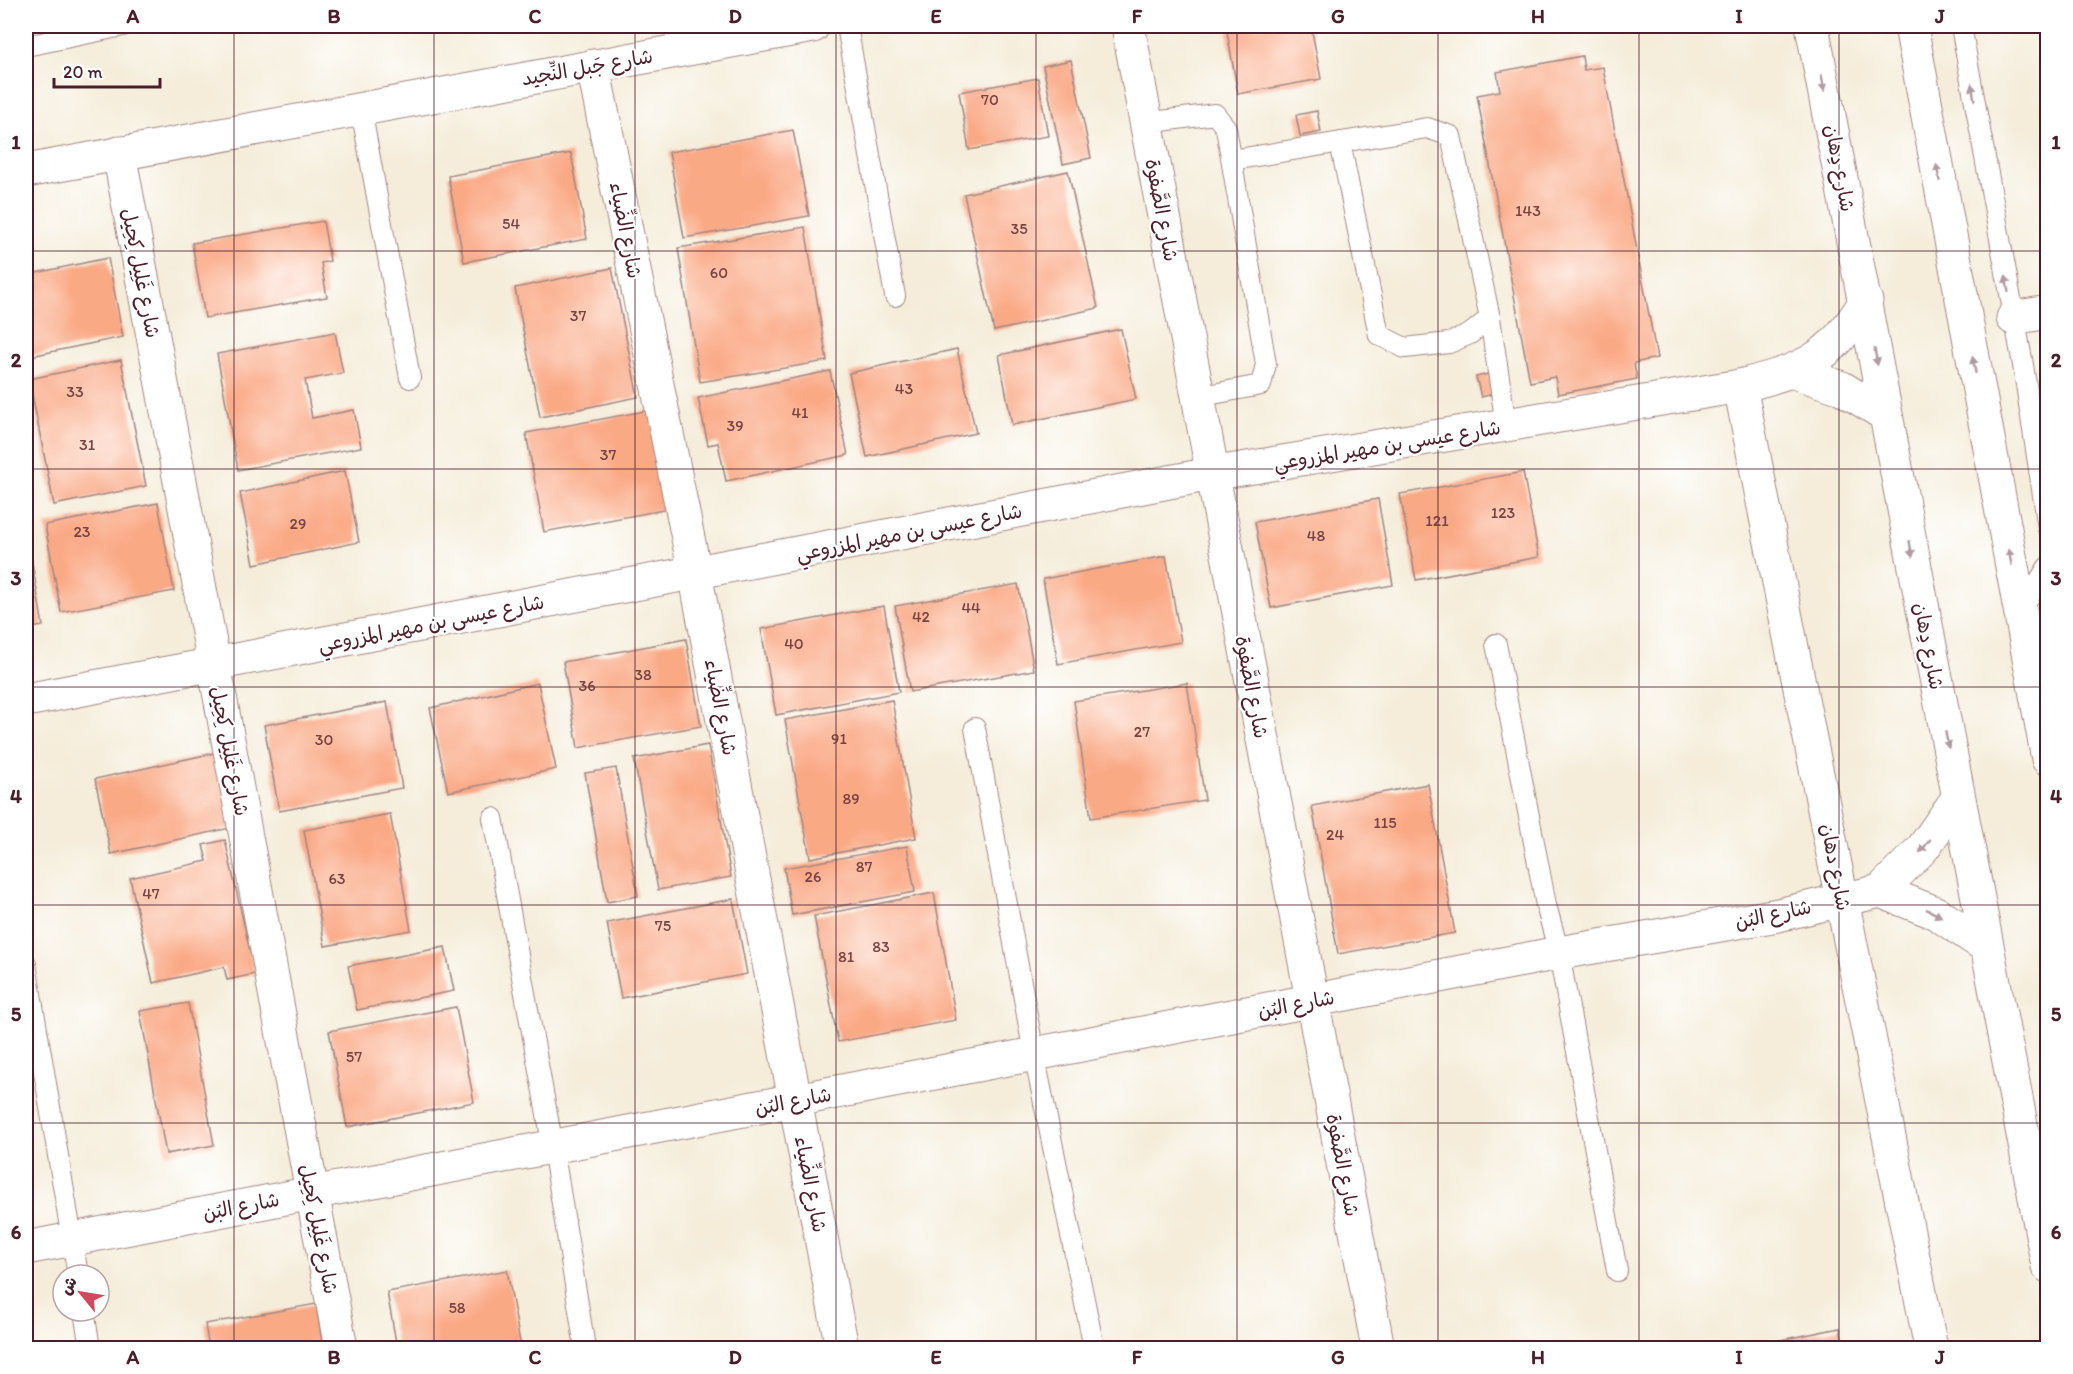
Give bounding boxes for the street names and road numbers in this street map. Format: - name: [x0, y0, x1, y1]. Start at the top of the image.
- street label: شارع جَبل النِّجيد: [519, 44, 655, 92]
- street label: شارع دِهان: [1818, 122, 1860, 214]
- street label: شارع الصَّفوة: [1138, 157, 1184, 264]
- street label: شارع الضِّياء: [603, 179, 649, 281]
- street label: شارع غَلِيل كِحِيل: [115, 206, 165, 340]
- street label: شارع عيسى بن مهير المزروعي: [1272, 415, 1503, 481]
- street label: شارع عيسى بن مهير المزروعي: [794, 498, 1025, 572]
- street label: شارع عيسى بن مهير المزروعي: [316, 589, 547, 663]
- street label: شارع دِهان: [1907, 600, 1949, 692]
- street label: شارع الصَّفوة: [1228, 634, 1274, 741]
- street label: شارع الضِّياء: [698, 656, 744, 758]
- street label: شارع غَلِيل كِحِيل: [204, 684, 254, 818]
- street label: شارع دهان: [1814, 821, 1856, 913]
- street label: شارع البُن: [1733, 894, 1814, 936]
- street label: شارع البُن: [1256, 985, 1337, 1025]
- street label: شارع البُن: [753, 1082, 834, 1122]
- street label: شارع الصَّفوة: [1319, 1112, 1365, 1219]
- street label: شارع الضِّياء: [788, 1133, 834, 1235]
- street label: شارع غَلِيل كِحِيل: [293, 1162, 343, 1296]
- street label: شارع البُن: [201, 1187, 282, 1227]

